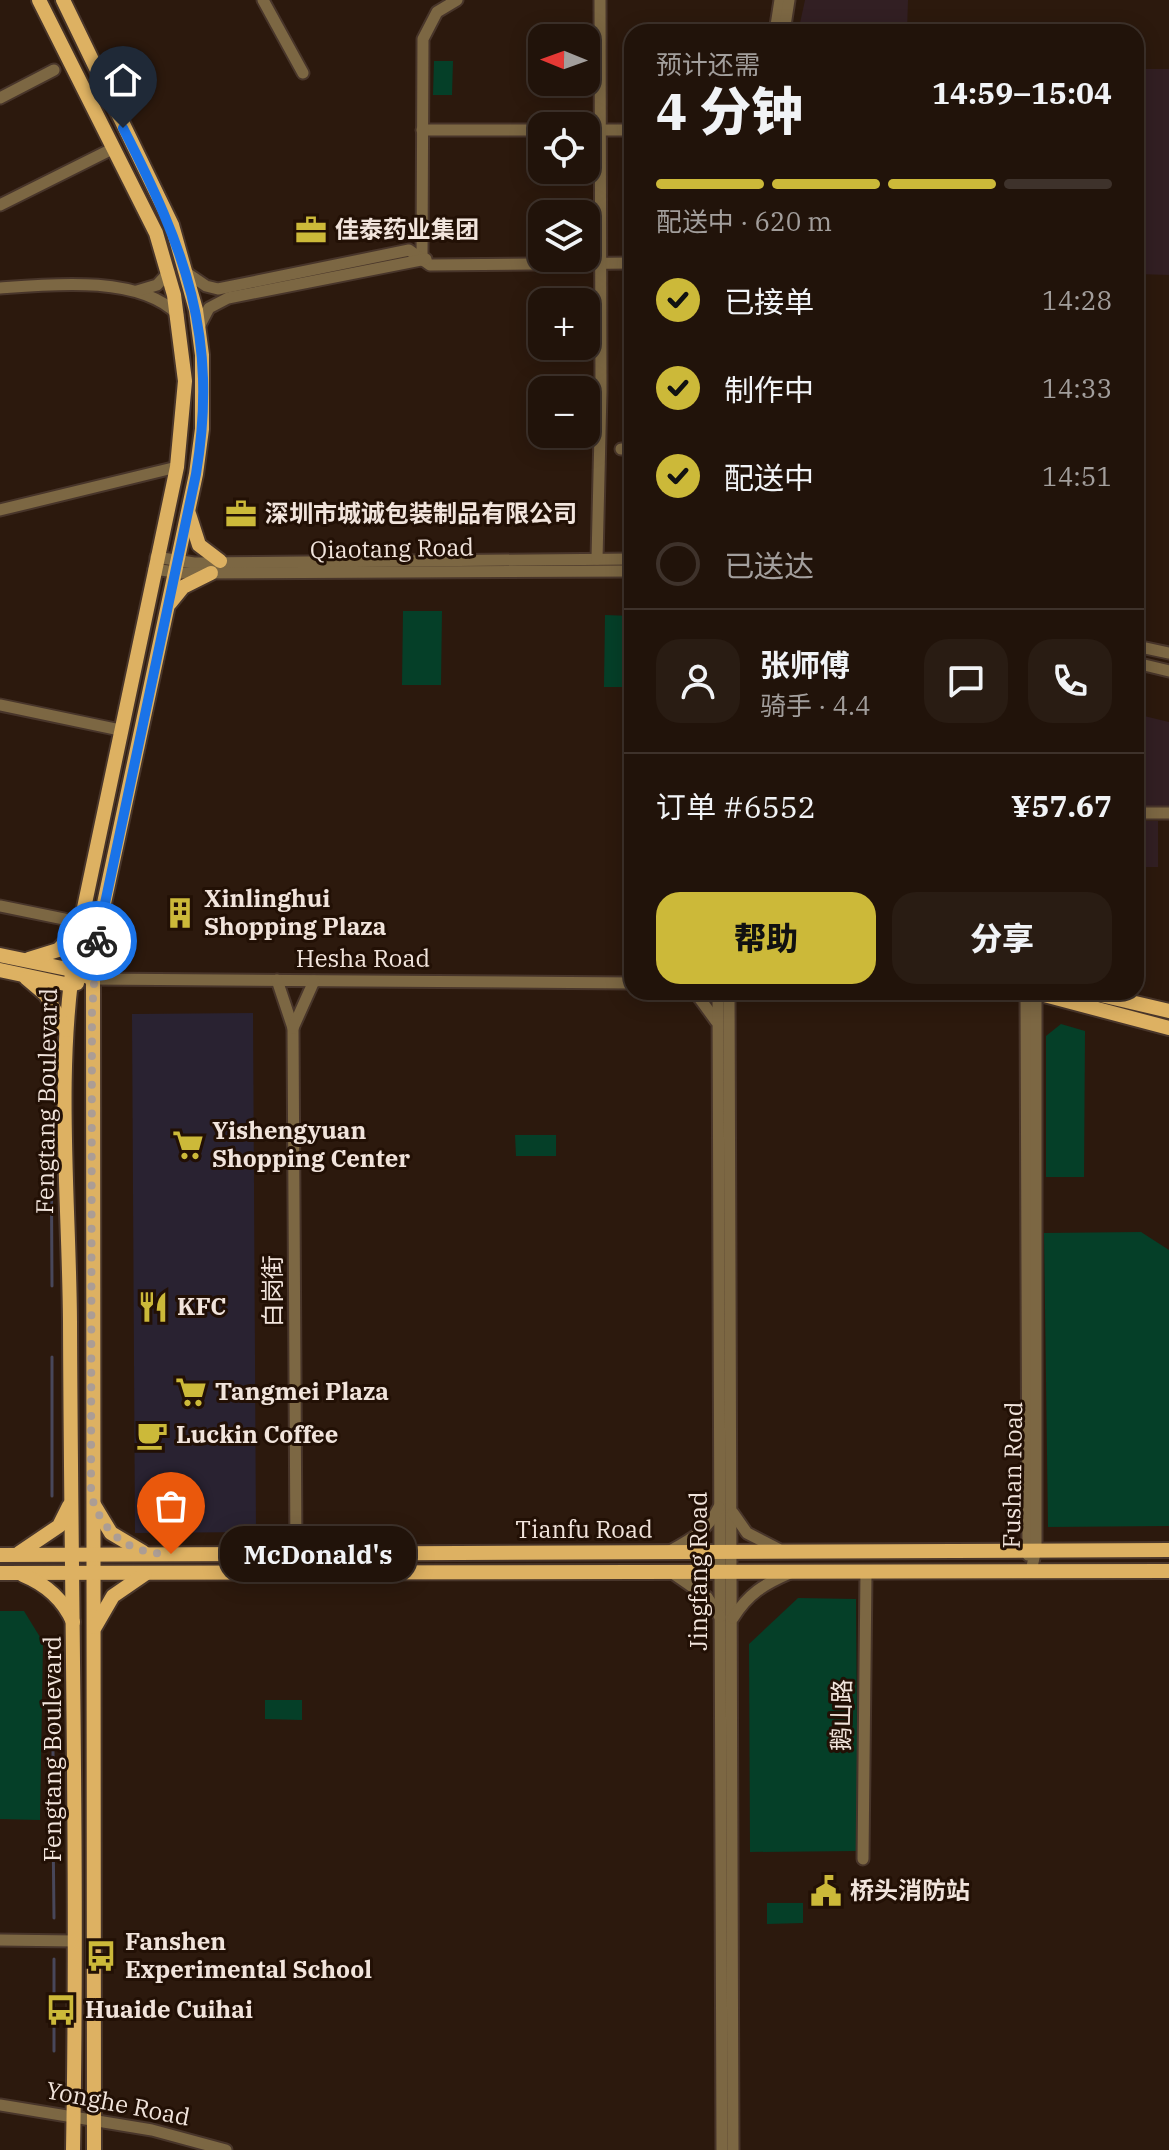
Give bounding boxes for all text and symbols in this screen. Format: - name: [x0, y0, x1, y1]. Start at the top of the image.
- north arrow: [528, 24, 600, 96]
- map controls: [528, 24, 600, 448]
- pin: [89, 46, 157, 128]
- text: 预计还需: [656, 47, 760, 81]
- icon: home: [101, 58, 145, 102]
- text: 14:59–15:04: [932, 73, 1112, 112]
- text: 4 分钟: [656, 77, 803, 144]
- button: locate: [528, 112, 600, 184]
- button: layers: [528, 200, 600, 272]
- text: 配送中 · 620 m: [656, 204, 832, 238]
- office icon: 佳泰药业集团: [294, 213, 328, 247]
- place label: 佳泰药业集团: [335, 213, 479, 245]
- icon: check: [656, 278, 700, 322]
- text: 已接单: [724, 282, 814, 321]
- text: 14:28: [1042, 283, 1112, 317]
- button: +: [528, 288, 600, 360]
- icon: check: [656, 366, 700, 410]
- text: 制作中: [724, 370, 814, 409]
- text: 14:33: [1042, 371, 1112, 405]
- button: −: [528, 376, 600, 448]
- icon: check: [656, 454, 700, 498]
- text: 配送中: [724, 458, 814, 497]
- text: 14:51: [1042, 459, 1112, 493]
- office icon: 深圳市城诚包装制品有限公司: [224, 497, 258, 531]
- place label: 深圳市城诚包装制品有限公司: [265, 497, 577, 529]
- street label: Qiaotang Road: [310, 531, 474, 565]
- text: 已送达: [724, 546, 814, 585]
- button: person: [656, 639, 740, 723]
- button: chat: [924, 639, 1008, 723]
- button: phone: [1028, 639, 1112, 723]
- text: 张师傅: [760, 645, 850, 684]
- text: 骑手 · 4.4: [760, 688, 871, 722]
- text: ¥57.67: [1011, 786, 1112, 825]
- text: 订单 #6552: [656, 787, 816, 826]
- place label: Xinlinghui Shopping Plaza: [204, 882, 387, 942]
- button: 帮助: [656, 892, 876, 984]
- button: 分享: [892, 892, 1112, 984]
- building icon: Xinlinghui Shopping Plaza: [163, 896, 197, 930]
- courier: [57, 901, 137, 981]
- icon: bike: [75, 919, 119, 963]
- street label: Hesha Road: [296, 942, 430, 974]
- street label: Fengtang Boulevard: [28, 988, 64, 1214]
- place label: Yishengyuan Shopping Center: [212, 1114, 410, 1174]
- supermarket icon: Yishengyuan Shopping Center: [171, 1128, 205, 1162]
- street label: 白岗街: [256, 1255, 288, 1327]
- restaurant icon: KFC: [136, 1290, 170, 1324]
- place label: KFC: [177, 1290, 226, 1322]
- supermarket icon: Tangmei Plaza: [174, 1375, 208, 1409]
- place label: Tangmei Plaza: [215, 1375, 389, 1407]
- street label: Fushan Road: [995, 1401, 1029, 1549]
- cafe icon: Luckin Coffee: [135, 1418, 169, 1452]
- place label: Luckin Coffee: [176, 1418, 338, 1450]
- pin: [137, 1472, 205, 1554]
- icon: bag: [149, 1484, 193, 1528]
- street label: Jingfang Road: [682, 1491, 714, 1651]
- street label: Tianfu Road: [515, 1513, 653, 1545]
- callout: McDonald's: [219, 1526, 415, 1582]
- text: McDonald's: [243, 1537, 393, 1571]
- street label: Fengtang Boulevard: [36, 1636, 68, 1862]
- street label: 鹅山路: [824, 1679, 858, 1751]
- public building icon: 桥头消防站: [809, 1874, 843, 1908]
- place label: 桥头消防站: [850, 1874, 970, 1906]
- place label: Fanshen Experimental School: [125, 1925, 372, 1985]
- bus stop icon: Fanshen Experimental School: [84, 1939, 118, 1973]
- bus stop icon: Huaide Cuihai: [44, 1993, 78, 2027]
- place label: Huaide Cuihai: [85, 1993, 253, 2025]
- street label: Yonghe Road: [43, 2073, 193, 2133]

